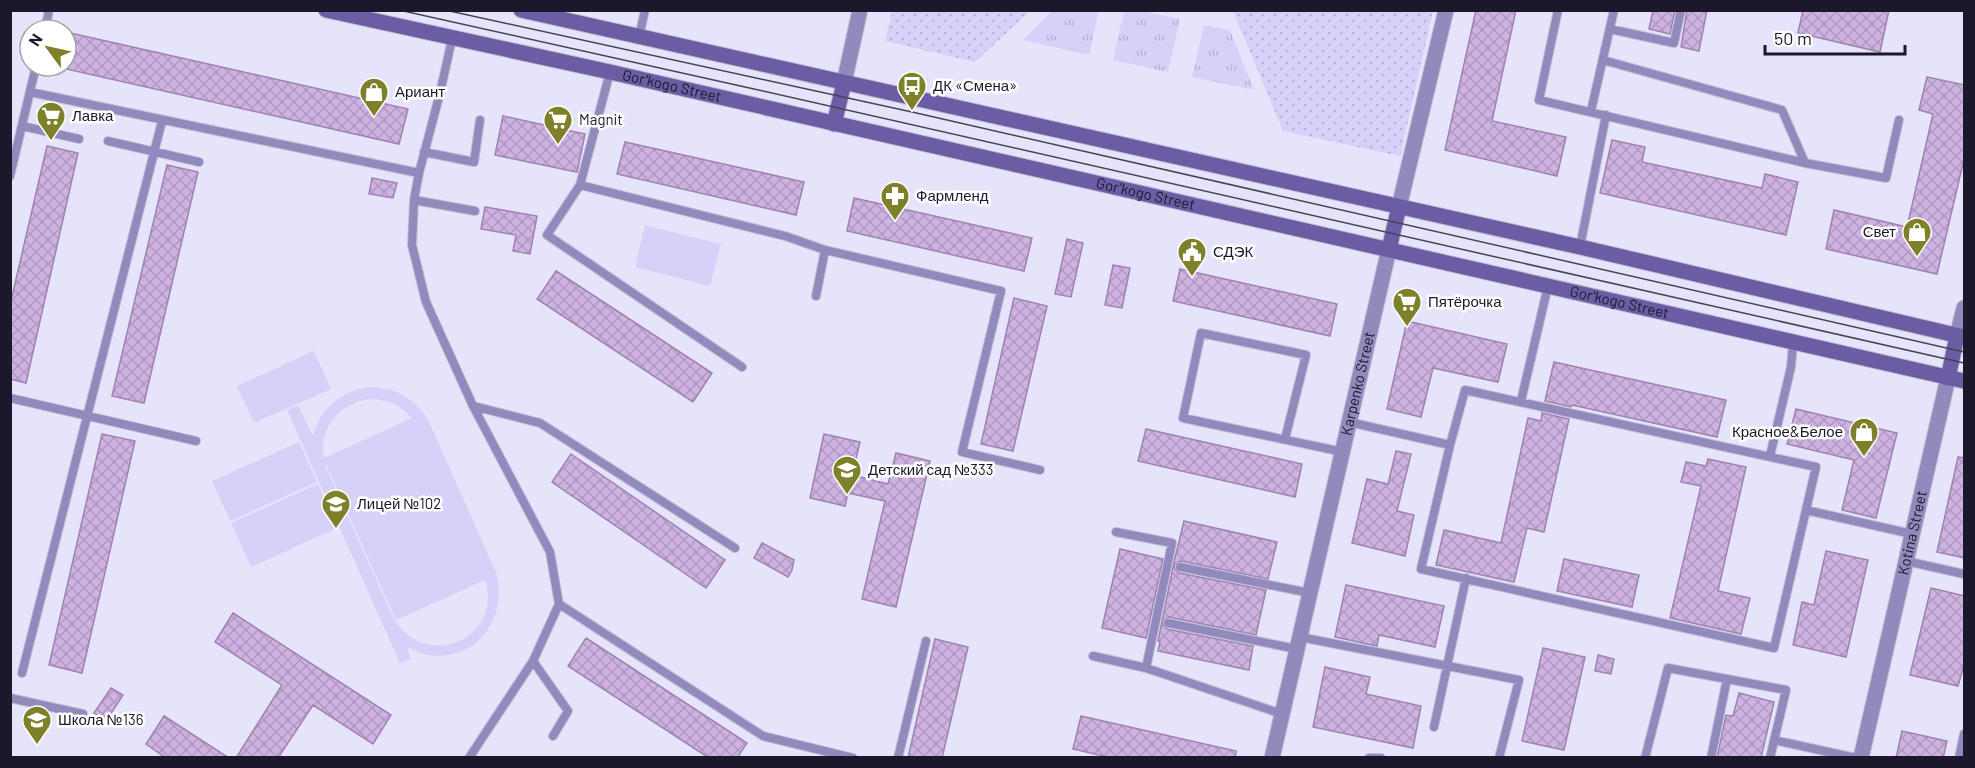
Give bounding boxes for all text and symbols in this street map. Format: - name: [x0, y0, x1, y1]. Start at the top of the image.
- north arrow: [18, 18, 78, 78]
- scale bar: [1765, 18, 1904, 56]
- text: 50 m: [1774, 27, 1812, 49]
- text: N: [24, 30, 46, 49]
- street label: Gor'kogo Street: [621, 65, 723, 105]
- bus stop icon: ДК «Смена»: [896, 70, 928, 112]
- shop icon: Ариант: [358, 76, 390, 118]
- place label: ДК «Смена»: [933, 76, 1017, 94]
- place label: Ариант: [395, 82, 445, 100]
- supermarket icon: Лавка: [35, 100, 67, 142]
- supermarket icon: Magnit: [542, 104, 574, 146]
- place label: Лавка: [72, 106, 114, 124]
- place label: Magnit: [579, 110, 623, 128]
- street label: Gor'kogo Street: [1095, 173, 1197, 213]
- pharmacy icon: Фармленд: [879, 180, 911, 222]
- place label: Фармленд: [916, 186, 989, 204]
- shop icon: Свет: [1901, 216, 1933, 258]
- place label: Свет: [1863, 222, 1896, 240]
- public building icon: СДЭК: [1176, 236, 1208, 278]
- place label: СДЭК: [1213, 242, 1253, 260]
- street label: Gor'kogo Street: [1568, 281, 1671, 321]
- supermarket icon: Пятёрочка: [1391, 286, 1423, 328]
- place label: Пятёрочка: [1428, 292, 1502, 310]
- street label: Karpenko Street: [1336, 330, 1378, 437]
- shop icon: Красное&Белое: [1848, 416, 1880, 458]
- place label: Красное&Белое: [1732, 422, 1843, 440]
- school or university icon: Детский сад №333: [831, 454, 863, 496]
- place label: Детский сад №333: [868, 460, 993, 478]
- school or university icon: Лицей №102: [320, 488, 352, 530]
- street label: Kotina Street: [1893, 489, 1930, 577]
- place label: Лицей №102: [357, 494, 441, 512]
- school or university icon: Школа №136: [21, 704, 53, 746]
- place label: Школа №136: [58, 710, 143, 728]

